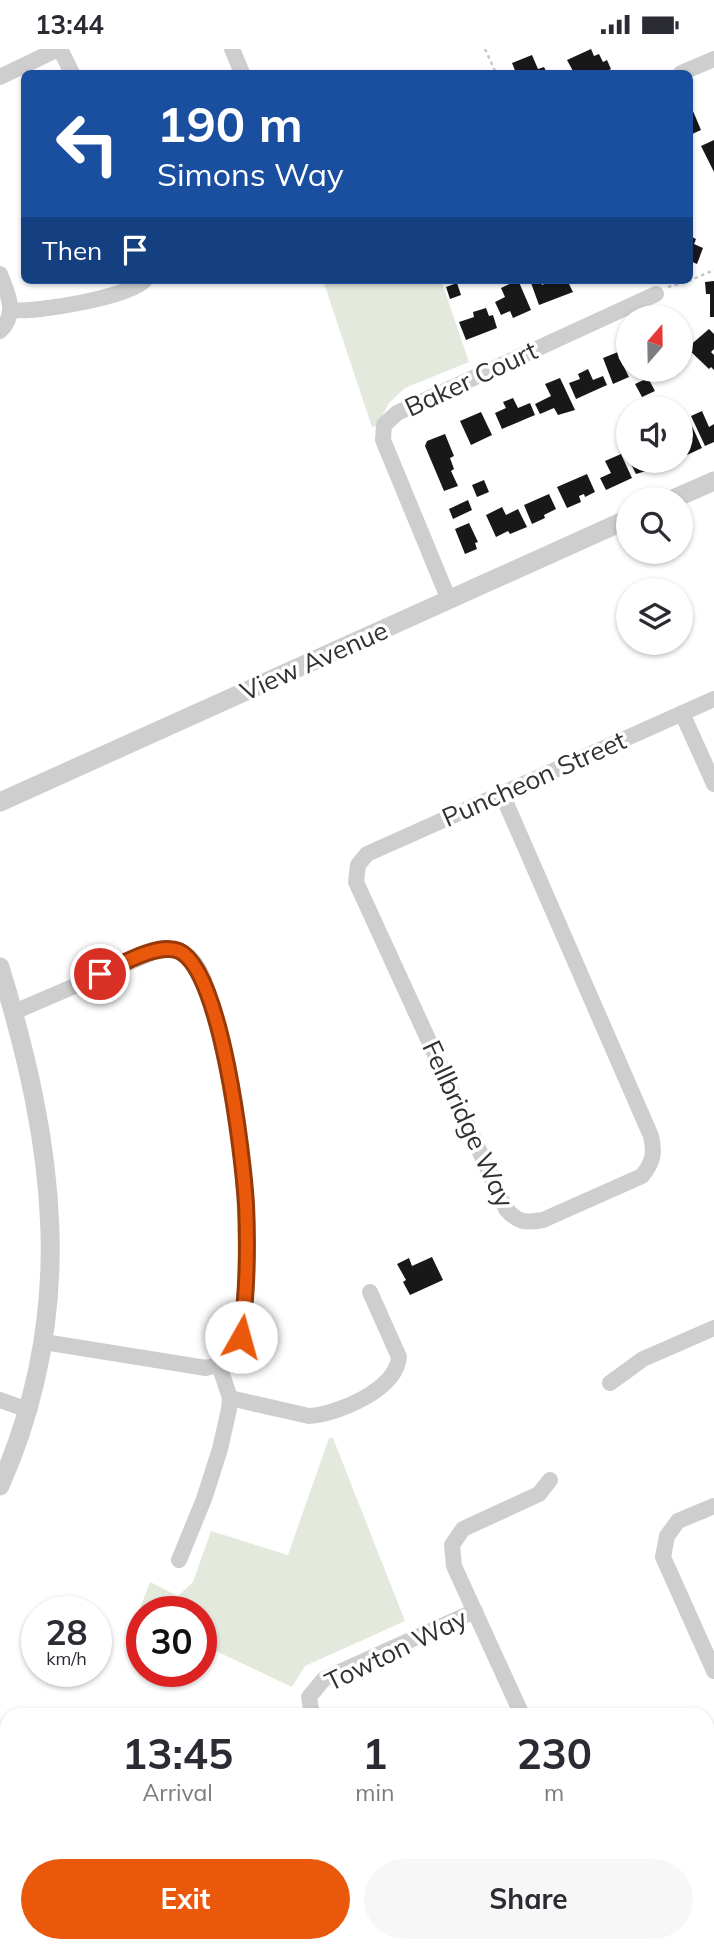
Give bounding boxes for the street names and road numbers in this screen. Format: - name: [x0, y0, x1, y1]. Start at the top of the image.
- street label: Baker Court: [399, 333, 542, 424]
- street label: View Avenue: [235, 613, 393, 708]
- street label: Puncheon Street: [437, 723, 631, 834]
- street label: Fellbridge Way: [415, 1035, 522, 1213]
- street label: Towton Way: [319, 1601, 472, 1698]

